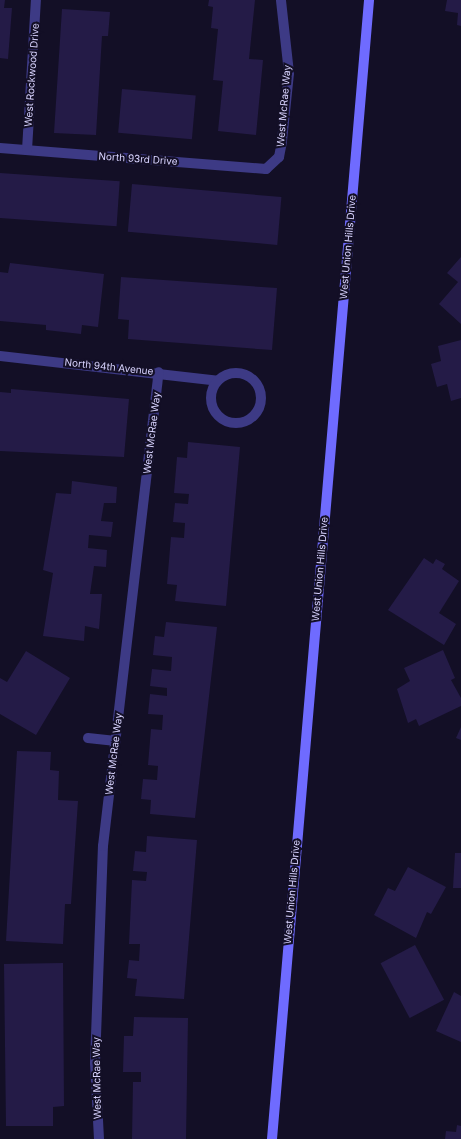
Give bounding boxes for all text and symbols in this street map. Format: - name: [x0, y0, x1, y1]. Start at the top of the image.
- street label: West Rockwood Drive: [22, 23, 42, 127]
- street label: West McRae Way: [274, 64, 294, 148]
- street label: North 93rd Drive: [98, 150, 178, 168]
- street label: West Union Hills Drive: [337, 194, 359, 300]
- street label: North 94th Avenue: [64, 356, 154, 378]
- street label: West McRae Way: [141, 391, 163, 475]
- street label: West Union Hills Drive: [309, 516, 331, 622]
- street label: West McRae Way: [103, 712, 125, 796]
- street label: West Union Hills Drive: [281, 839, 303, 945]
- street label: West McRae Way: [90, 1037, 104, 1119]

